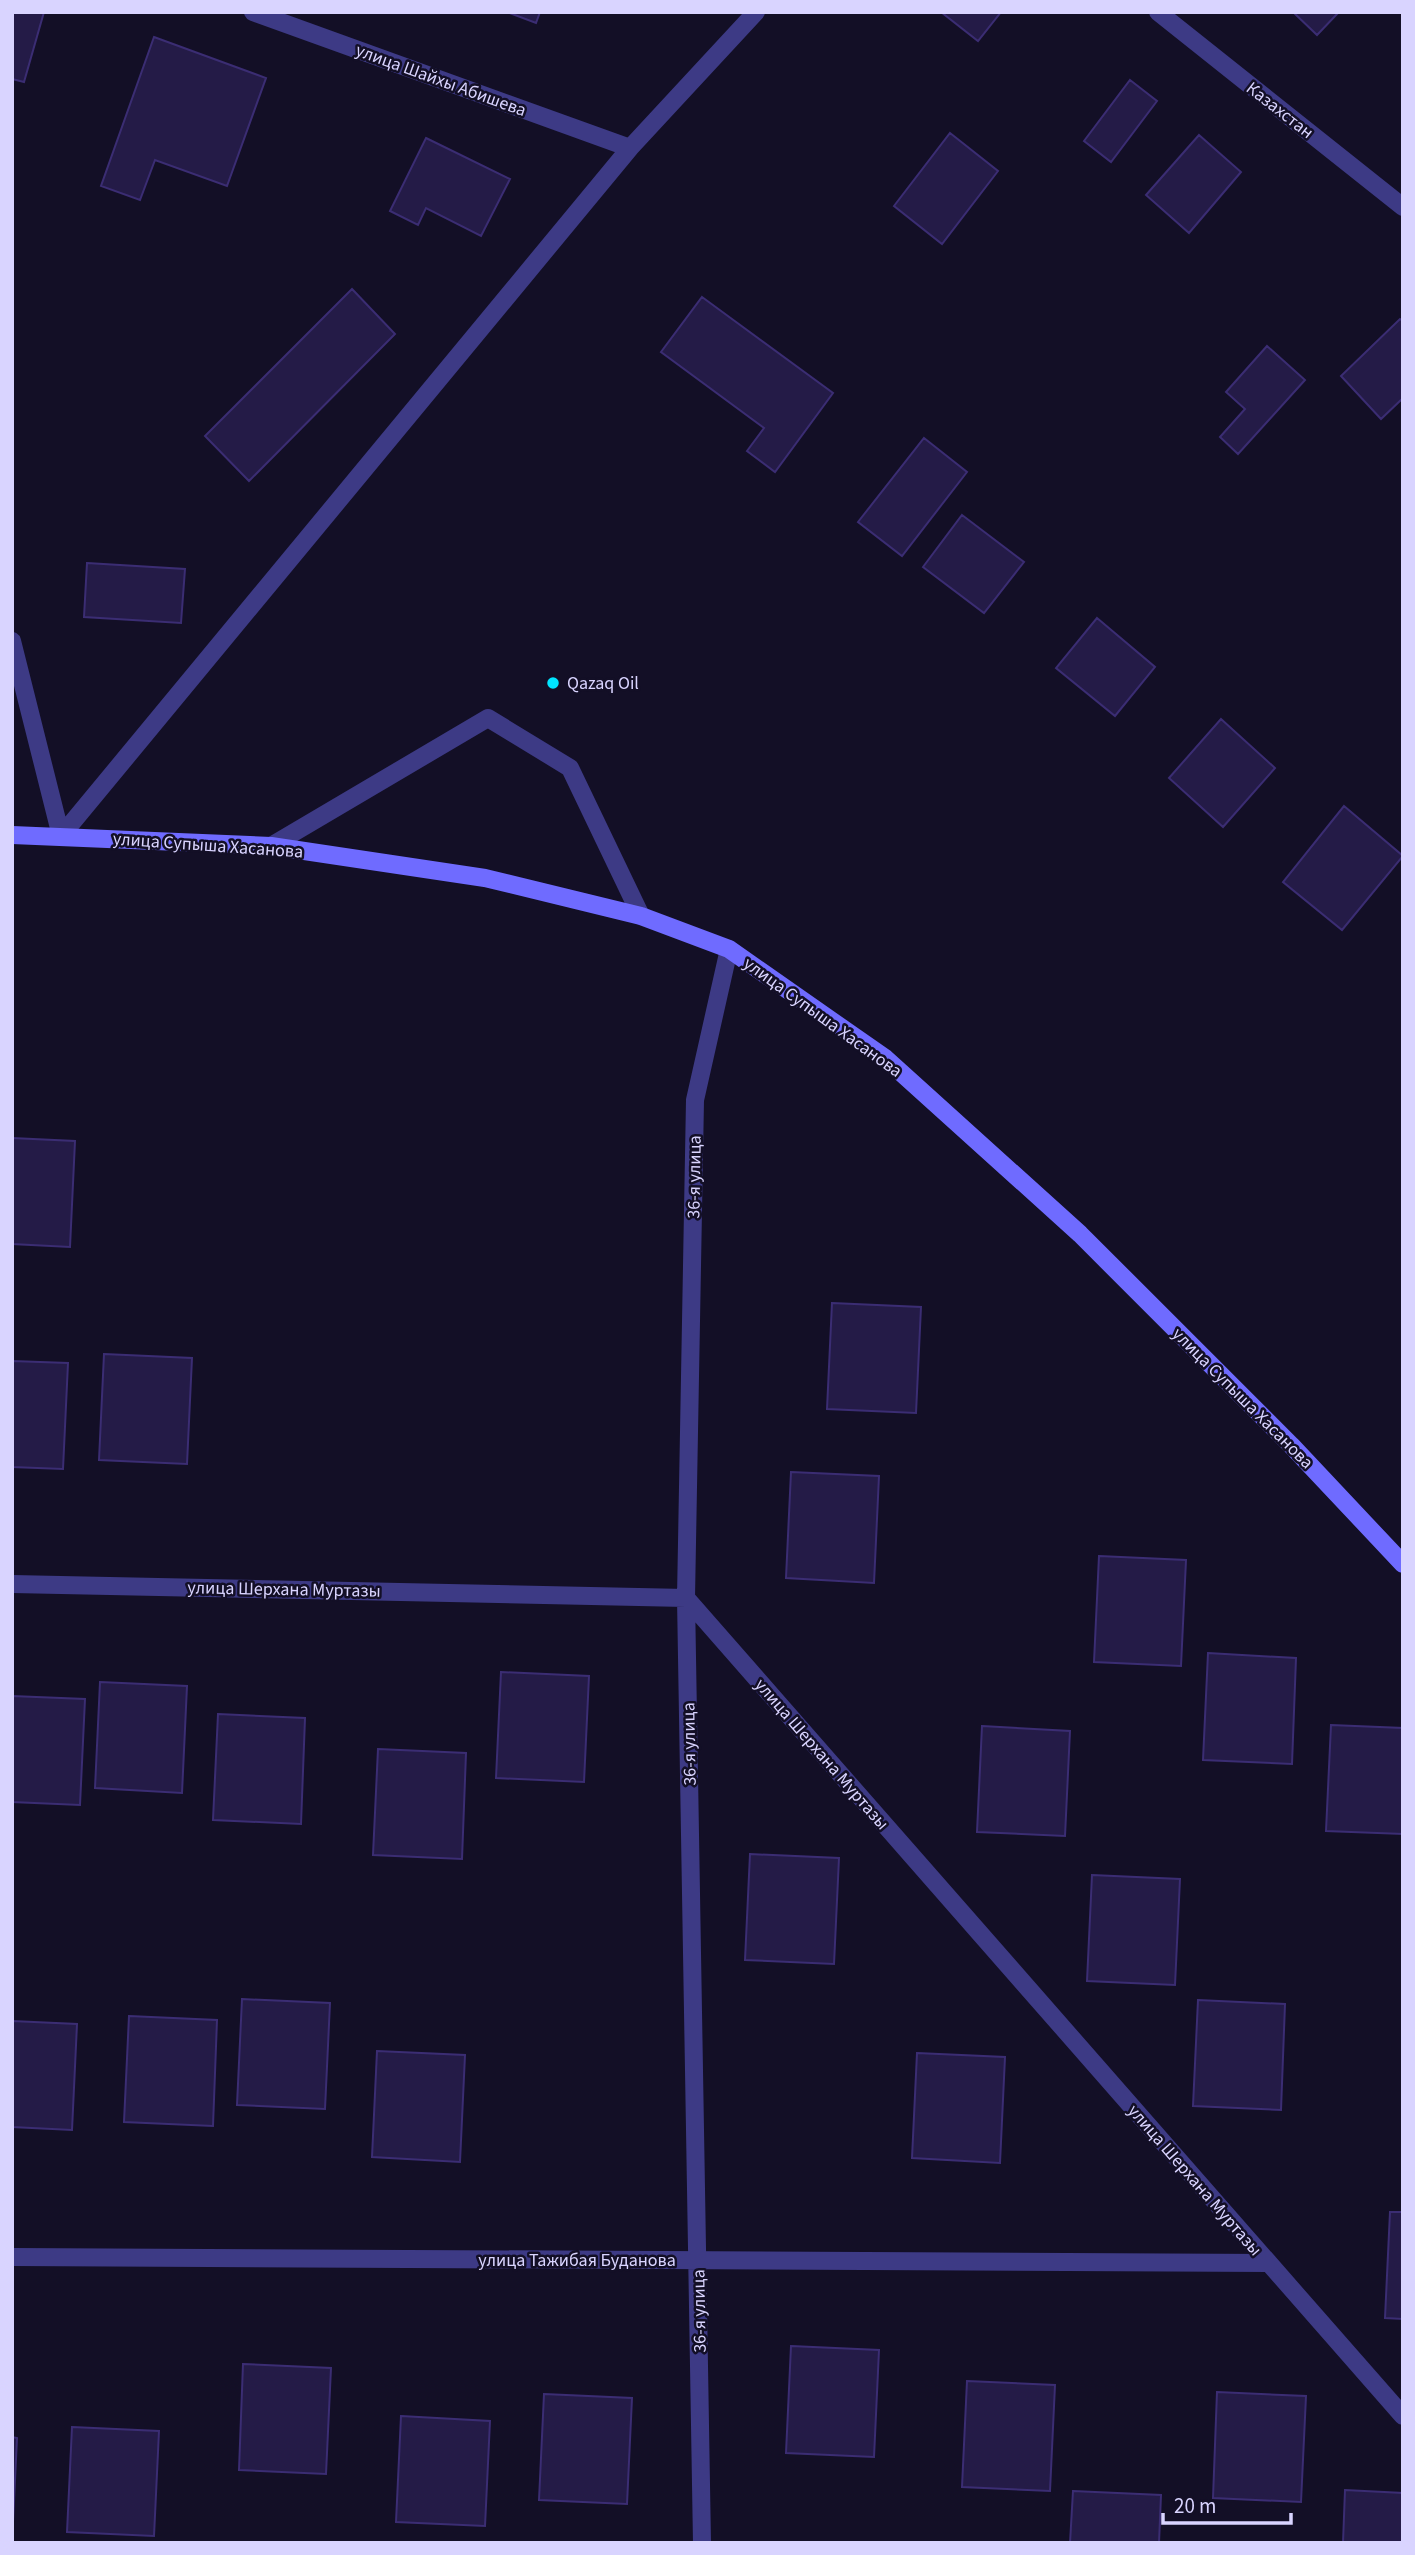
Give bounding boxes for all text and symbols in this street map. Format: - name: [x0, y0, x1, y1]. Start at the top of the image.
- street label: улица Шайхы Абишева: [352, 38, 530, 123]
- street label: Казахстан: [1241, 76, 1319, 145]
- place label: Qazaq Oil: [567, 671, 639, 696]
- marker: Qazaq Oil: [545, 675, 561, 691]
- street label: улица Супыша Хасанова: [112, 826, 304, 865]
- street label: улица Супыша Хасанова: [738, 951, 907, 1084]
- street label: 36-я улица: [681, 1135, 708, 1219]
- street label: улица Супыша Хасанова: [1166, 1322, 1319, 1475]
- street label: улица Шерхана Муртазы: [187, 1575, 381, 1604]
- street label: улица Шерхана Муртазы: [749, 1673, 894, 1835]
- street label: 36-я улица: [676, 1702, 703, 1786]
- street label: улица Шерхана Муртазы: [1122, 2099, 1267, 2261]
- street label: улица Тажибая Буданова: [478, 2248, 676, 2273]
- street label: 36-я улица: [686, 2269, 713, 2353]
- scale bar: [1163, 2482, 1291, 2526]
- text: 20 m: [1174, 2491, 1216, 2521]

